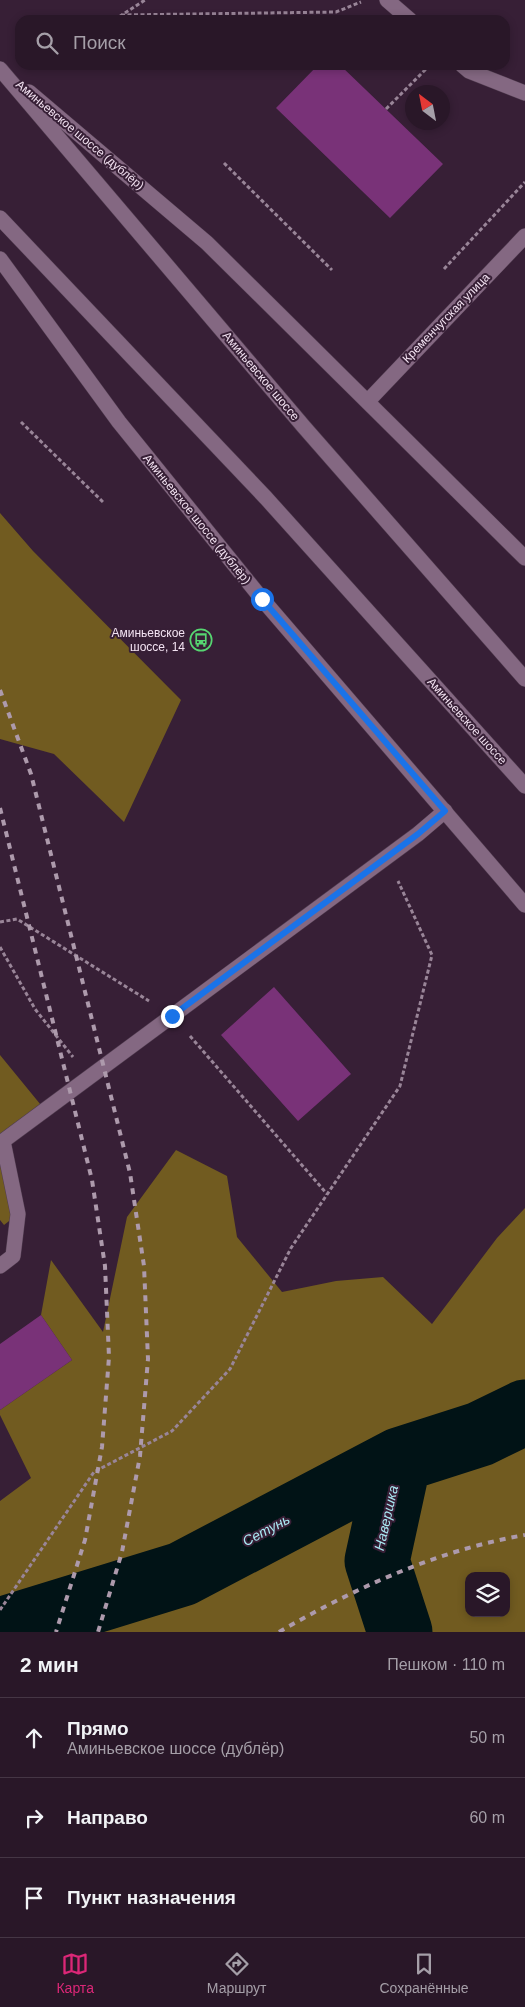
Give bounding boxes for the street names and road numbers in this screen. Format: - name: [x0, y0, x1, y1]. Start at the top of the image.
- street label: Аминьевское шоссе (дублёр): [13, 77, 147, 193]
- street label: Кременчугская улица: [400, 270, 493, 366]
- street label: Аминьевское шоссе: [220, 329, 302, 424]
- street label: Аминьевское шоссе (дублёр): [140, 451, 254, 587]
- street label: Аминьевское шоссе: [424, 675, 510, 767]

